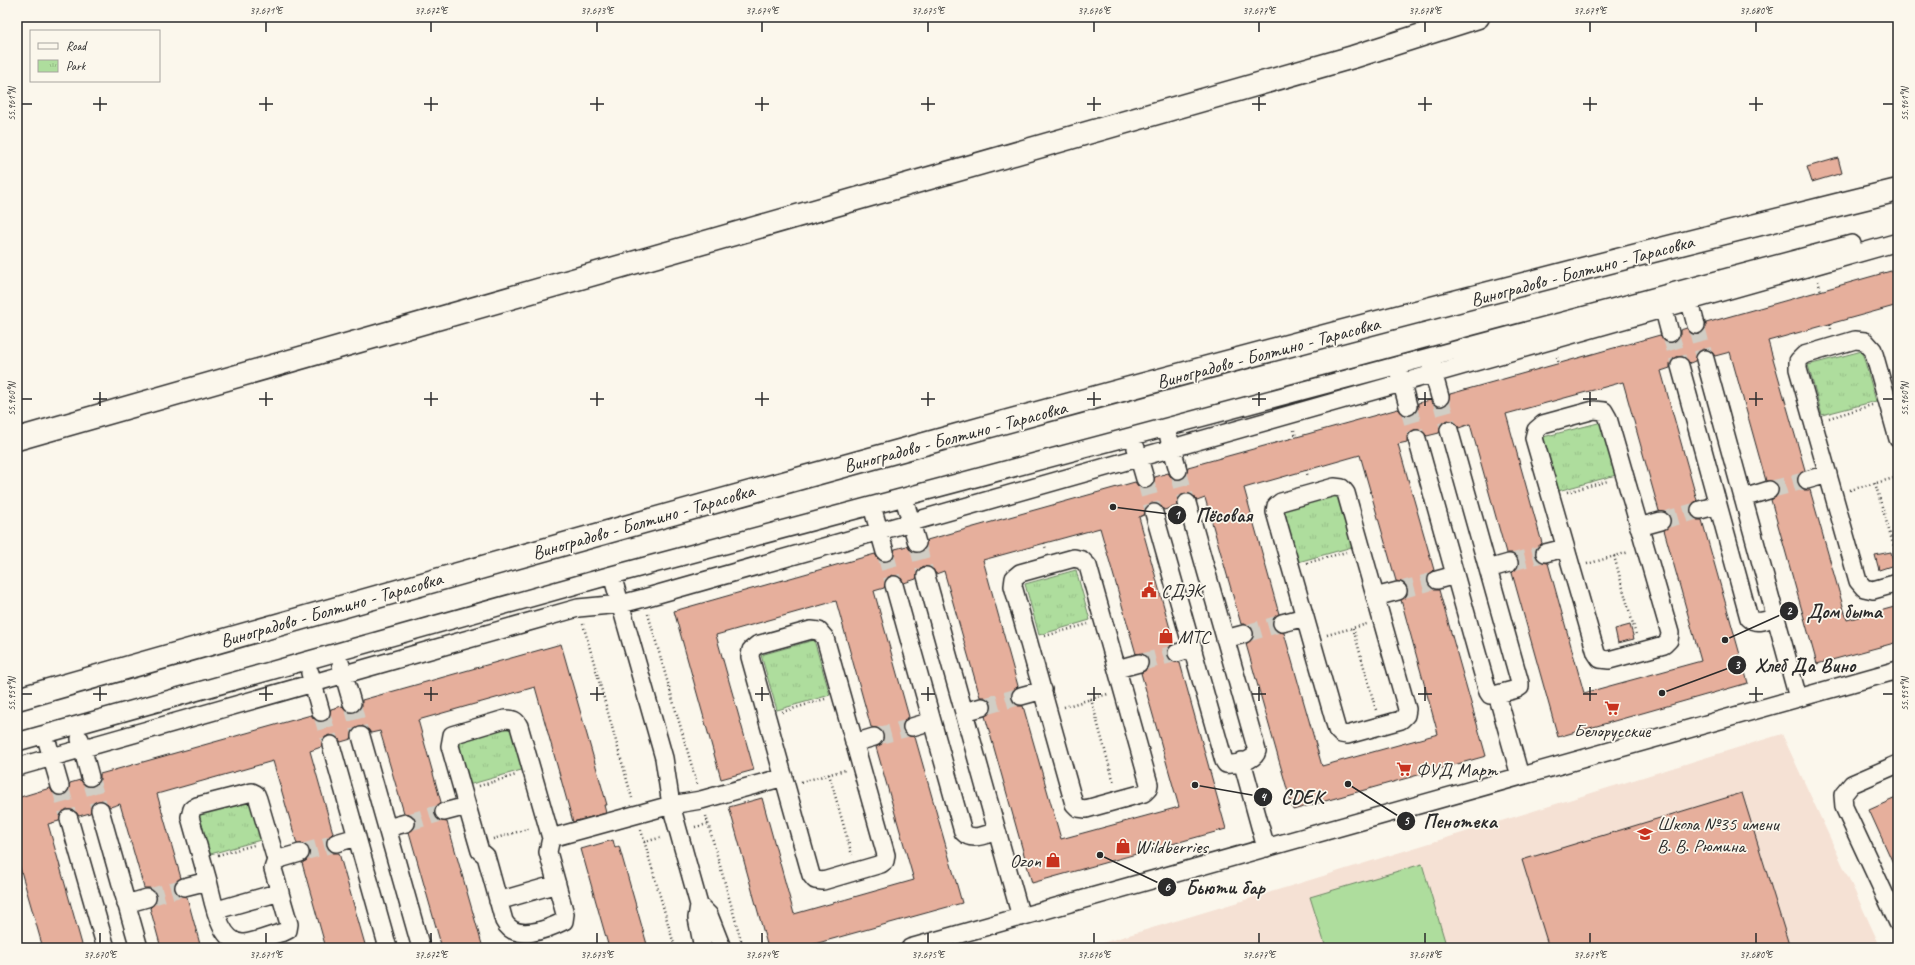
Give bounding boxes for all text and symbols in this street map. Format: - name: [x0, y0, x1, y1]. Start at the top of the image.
- text: 37.671°E: [250, 4, 284, 17]
- text: 37.672°E: [415, 4, 449, 17]
- text: 37.673°E: [581, 4, 615, 17]
- text: 37.674°E: [746, 4, 780, 17]
- text: 37.675°E: [912, 4, 946, 17]
- text: 37.676°E: [1078, 4, 1112, 17]
- text: 37.677°E: [1243, 4, 1277, 17]
- text: 37.678°E: [1409, 4, 1443, 17]
- text: 37.679°E: [1574, 4, 1608, 17]
- text: 37.680°E: [1740, 4, 1774, 17]
- legend: [30, 30, 160, 82]
- text: Road: [66, 38, 88, 54]
- text: Park: [66, 58, 87, 74]
- text: 55.961°N: [5, 85, 18, 121]
- text: 55.961°N: [1898, 85, 1911, 121]
- street label: Виноградово - Болтино - Тарасовка: [1468, 229, 1698, 312]
- street label: Виноградово - Болтино - Тарасовка: [1154, 311, 1384, 394]
- text: 55.960°N: [5, 380, 18, 416]
- text: 55.960°N: [1898, 380, 1911, 416]
- street label: Виноградово - Болтино - Тарасовка: [841, 395, 1071, 478]
- street label: Виноградово - Болтино - Тарасовка: [529, 478, 759, 565]
- callout: Пёсовая: [1167, 499, 1260, 531]
- text: Пёсовая: [1196, 503, 1253, 528]
- text: 1: [1174, 507, 1181, 523]
- street label: Виноградово - Болтино - Тарасовка: [217, 566, 447, 653]
- place label: СДЭК: [1161, 579, 1206, 603]
- public building icon: СДЭК: [1140, 581, 1158, 599]
- callout: Дом быта: [1779, 595, 1890, 627]
- text: Дом быта: [1806, 599, 1884, 624]
- text: 2: [1786, 603, 1793, 619]
- place label: МТС: [1178, 625, 1212, 649]
- shop icon: МТС: [1157, 627, 1175, 645]
- callout: Хлеб Да Вино: [1727, 649, 1862, 681]
- text: Хлеб Да Вино: [1755, 653, 1857, 678]
- text: 3: [1734, 657, 1741, 673]
- text: 55.959°N: [5, 675, 18, 711]
- text: 55.959°N: [1898, 675, 1911, 711]
- supermarket icon: Белорусские: [1603, 699, 1621, 717]
- place label: Белорусские: [1574, 719, 1652, 743]
- place label: ФУД Март: [1416, 758, 1499, 782]
- supermarket icon: ФУД Март: [1395, 760, 1413, 778]
- callout: CDEK: [1253, 781, 1331, 813]
- text: CDEK: [1281, 785, 1327, 810]
- text: 4: [1260, 789, 1267, 805]
- callout: Пенотека: [1396, 805, 1505, 837]
- text: Пенотека: [1423, 809, 1499, 834]
- place label: Школа №35 имени В. В. Рюмина: [1657, 812, 1781, 858]
- text: 5: [1403, 813, 1410, 829]
- school or university icon: Школа №35 имени В. В. Рюмина: [1636, 825, 1654, 843]
- place label: Wildberries: [1135, 835, 1209, 859]
- shop icon: Wildberries: [1114, 837, 1132, 855]
- place label: Ozon: [1010, 849, 1041, 873]
- shop icon: Ozon: [1044, 851, 1062, 869]
- callout: Бьюти бар: [1157, 871, 1273, 903]
- text: Бьюти бар: [1186, 875, 1266, 900]
- text: 6: [1164, 879, 1171, 895]
- text: 37.670°E: [84, 948, 118, 961]
- text: 37.671°E: [250, 948, 284, 961]
- text: 37.672°E: [415, 948, 449, 961]
- text: 37.673°E: [581, 948, 615, 961]
- text: 37.674°E: [746, 948, 780, 961]
- text: 37.675°E: [912, 948, 946, 961]
- text: 37.676°E: [1078, 948, 1112, 961]
- text: 37.677°E: [1243, 948, 1277, 961]
- text: 37.678°E: [1409, 948, 1443, 961]
- text: 37.679°E: [1574, 948, 1608, 961]
- text: 37.680°E: [1740, 948, 1774, 961]

